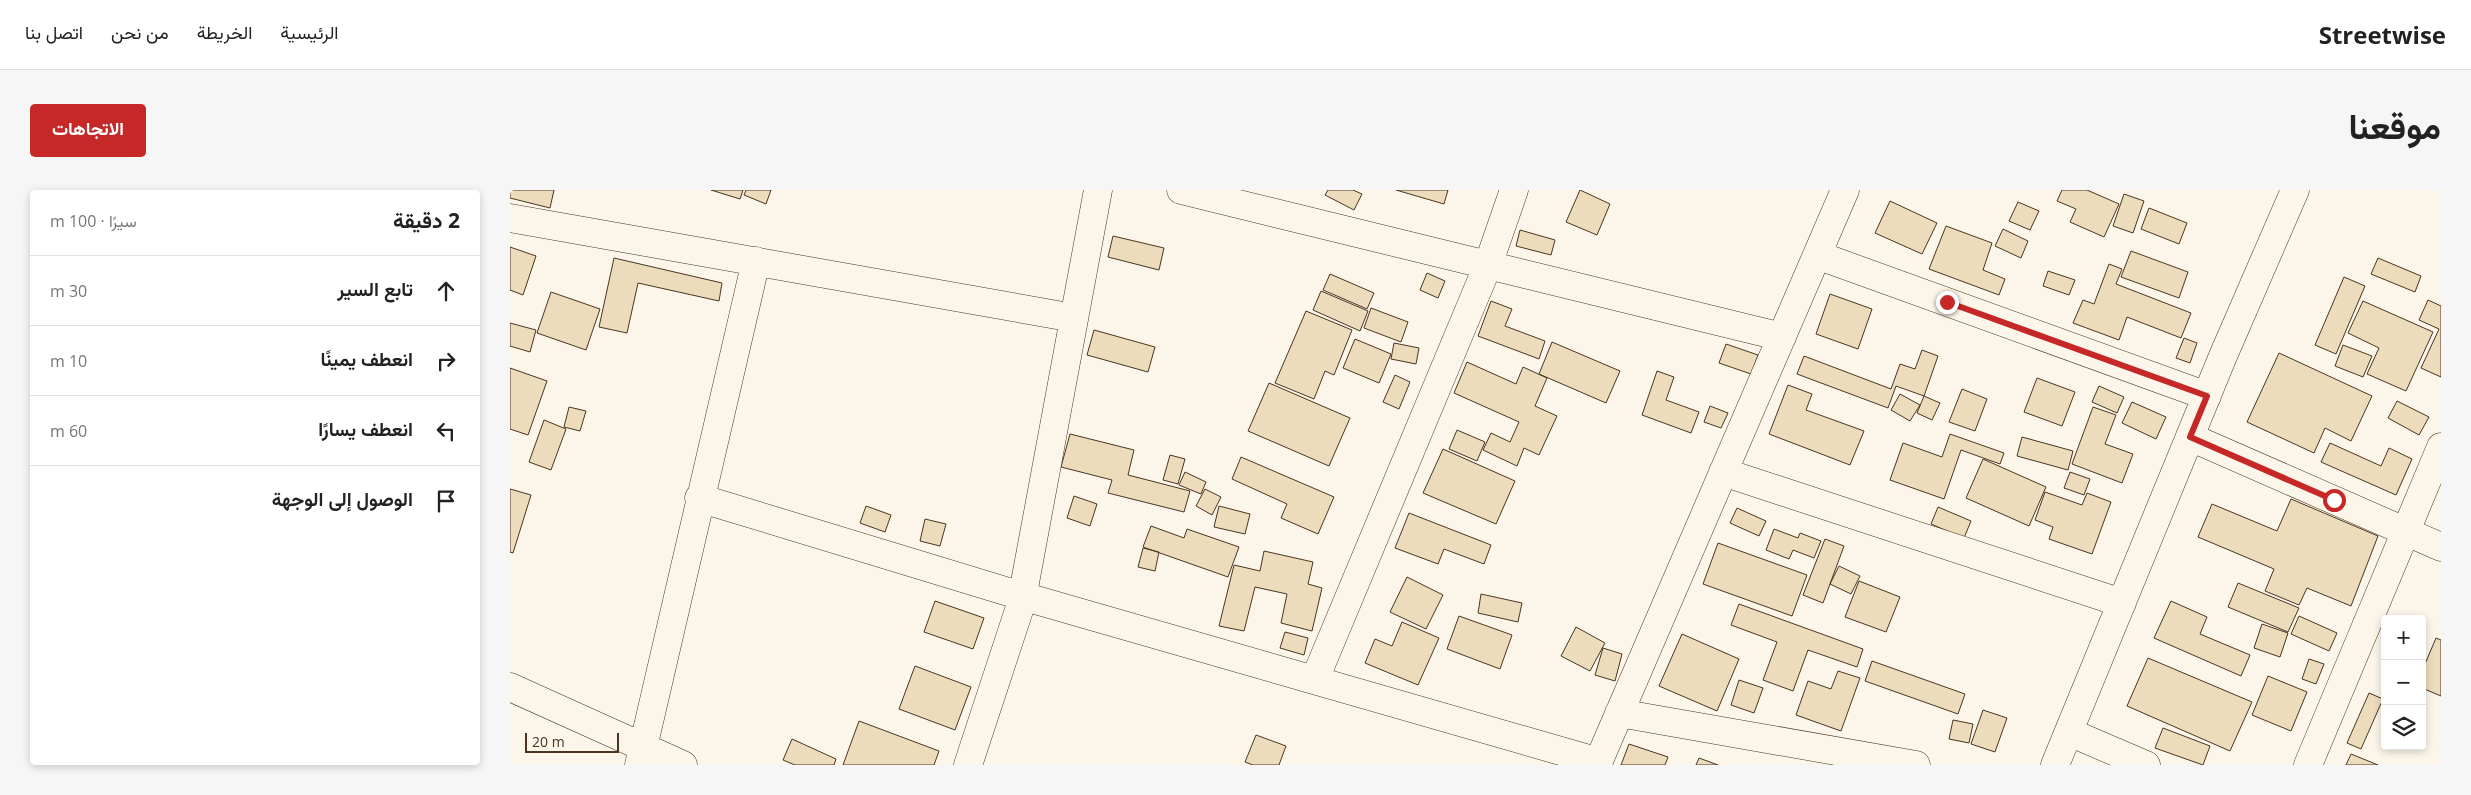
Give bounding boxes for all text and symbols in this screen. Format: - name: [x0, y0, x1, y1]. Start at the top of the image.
- text: Streetwise: [2319, 18, 2446, 51]
- text: اتصل بنا: [25, 20, 83, 44]
- text: من نحن: [111, 20, 169, 44]
- text: الخريطة: [197, 20, 252, 44]
- text: الرئيسية: [280, 20, 339, 44]
- text: موقعنا: [2348, 102, 2441, 149]
- button: الاتجاهات: [30, 104, 146, 157]
- text: 2 دقيقة: [393, 206, 460, 234]
- text: سيرًا · 100 m: [50, 210, 137, 232]
- text: تابع السير: [337, 276, 413, 302]
- icon: ahead: [432, 277, 460, 305]
- text: 30 m: [50, 280, 87, 302]
- route end: [1936, 291, 1959, 314]
- text: انعطف يمينًا: [320, 346, 413, 372]
- icon: right: [432, 347, 460, 375]
- text: 10 m: [50, 350, 87, 372]
- text: انعطف يسارًا: [318, 416, 413, 442]
- icon: left: [432, 417, 460, 445]
- text: 60 m: [50, 420, 87, 442]
- text: الوصول إلى الوجهة: [272, 486, 413, 512]
- icon: arrive: [432, 487, 460, 515]
- route start: [2323, 489, 2346, 512]
- map controls: [2381, 615, 2426, 750]
- button: +: [2381, 615, 2426, 660]
- button: −: [2381, 660, 2426, 705]
- button: layers: [2381, 705, 2426, 750]
- scale bar: [525, 730, 619, 753]
- text: 20 m: [532, 732, 565, 751]

